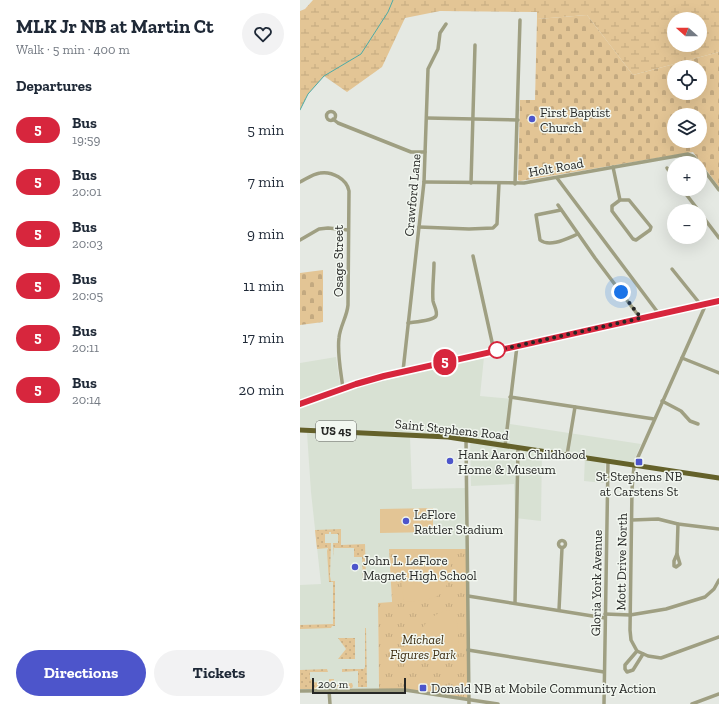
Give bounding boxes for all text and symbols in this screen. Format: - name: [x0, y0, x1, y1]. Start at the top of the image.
- north arrow: [667, 12, 707, 52]
- map controls: [667, 12, 707, 244]
- button: heart: [242, 13, 284, 55]
- text: MLK Jr NB at Martin Ct: [16, 15, 214, 38]
- text: Walk · 5 min · 400 m: [16, 42, 130, 57]
- button: locate: [667, 60, 707, 100]
- text: Departures: [16, 77, 92, 95]
- place label: First Baptist Church: [540, 105, 610, 135]
- button: layers: [667, 108, 707, 148]
- text: Bus: [72, 114, 97, 132]
- marker: First Baptist Church: [527, 114, 537, 124]
- text: 5: [34, 121, 42, 138]
- text: 5 min: [247, 121, 284, 139]
- text: 19:59: [72, 132, 100, 147]
- street label: Crawford Lane: [401, 153, 424, 237]
- street label: Holt Road: [528, 155, 585, 180]
- button: +: [667, 156, 707, 196]
- text: Bus: [72, 166, 97, 184]
- text: 5: [34, 173, 42, 190]
- text: 7 min: [248, 173, 284, 191]
- text: 20:01: [72, 184, 102, 199]
- button: −: [667, 204, 707, 244]
- text: Bus: [72, 218, 97, 236]
- text: 5: [34, 225, 42, 242]
- text: 9 min: [247, 225, 284, 243]
- street label: Osage Street: [331, 225, 346, 297]
- text: 20:03: [72, 236, 103, 251]
- text: Bus: [72, 270, 97, 288]
- text: 5: [34, 277, 42, 294]
- text: 11 min: [243, 277, 284, 295]
- your location: [611, 282, 631, 302]
- text: 20:05: [72, 288, 103, 303]
- text: Bus: [72, 322, 97, 340]
- text: 5: [34, 329, 42, 346]
- text: 17 min: [242, 329, 284, 347]
- text: 20:11: [72, 340, 99, 355]
- unlabelled marker: [488, 341, 506, 359]
- line badge: 5: [432, 349, 458, 375]
- text: 5: [441, 353, 449, 370]
- text: Bus: [72, 374, 97, 392]
- text: 5: [34, 381, 42, 398]
- text: 20 min: [238, 381, 284, 399]
- text: 20:14: [72, 392, 101, 407]
- street label: Saint Stephens Road: [394, 416, 510, 443]
- road number: US 45: [316, 421, 356, 441]
- place label: Hank Aaron Childhood Home & Museum: [458, 447, 586, 477]
- marker: Hank Aaron Childhood Home & Museum: [445, 456, 455, 466]
- marker: St Stephens NB at Carstens St: [634, 457, 644, 467]
- place label: St Stephens NB at Carstens St: [596, 469, 682, 499]
- place label: LeFlore Rattler Stadium: [414, 507, 504, 537]
- street label: Mott Drive North: [613, 512, 630, 611]
- marker: LeFlore Rattler Stadium: [401, 516, 411, 526]
- street label: Gloria York Avenue: [588, 530, 605, 636]
- place label: John L. LeFlore Magnet High School: [363, 553, 477, 583]
- marker: John L. LeFlore Magnet High School: [350, 562, 360, 572]
- park label: Michael Figures Park: [390, 632, 456, 662]
- button: Directions: [16, 650, 146, 696]
- button: Tickets: [154, 650, 284, 696]
- scale bar: [312, 676, 406, 695]
- text: 200 m: [318, 678, 348, 691]
- place label: Donald NB at Mobile Community Action: [431, 681, 656, 696]
- marker: Donald NB at Mobile Community Action: [418, 683, 428, 693]

